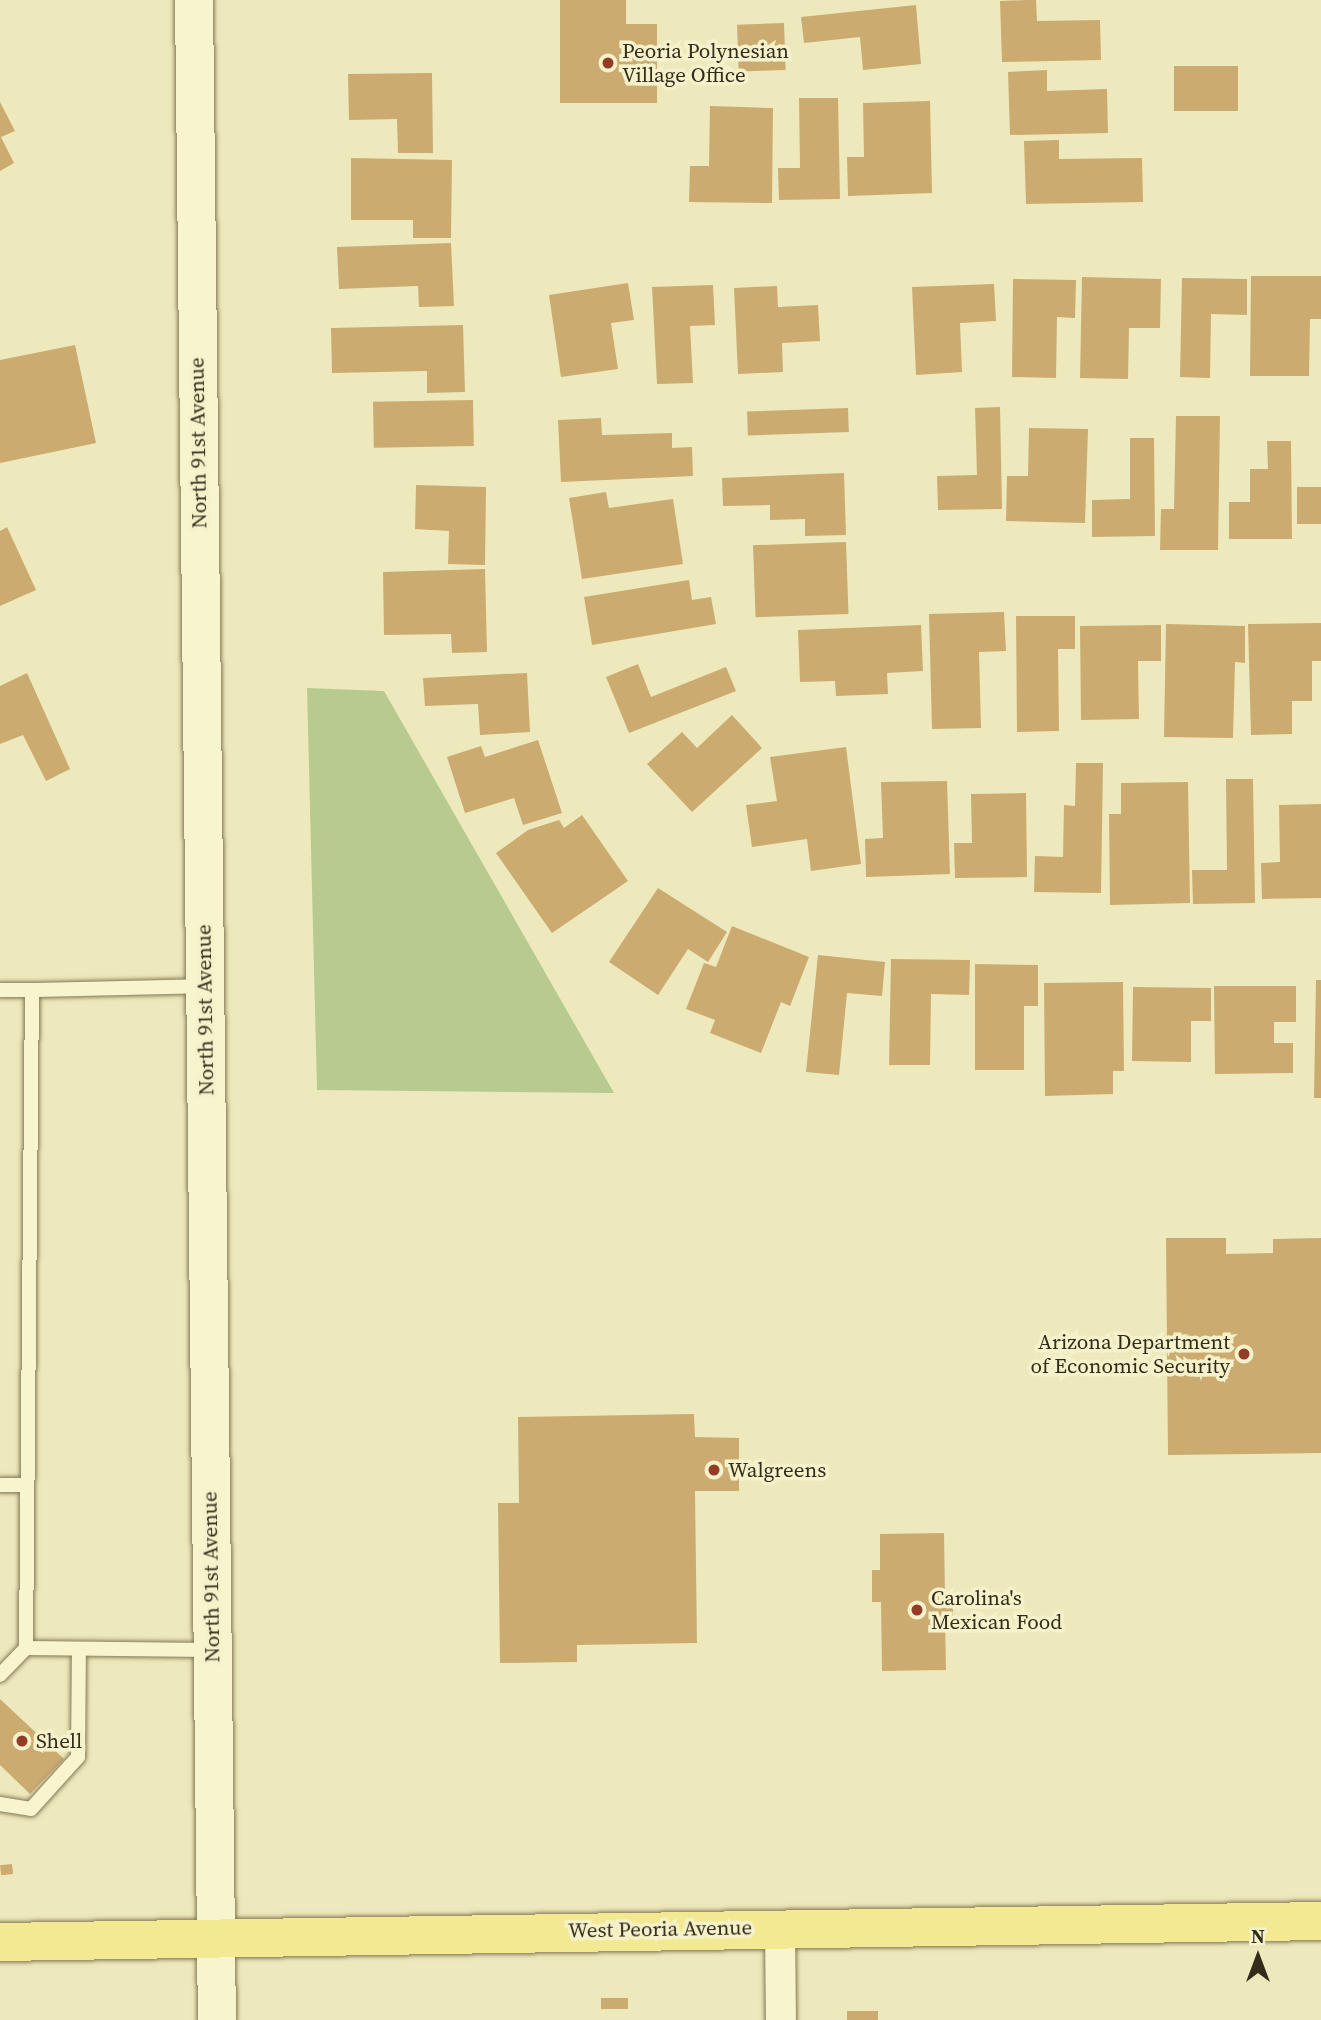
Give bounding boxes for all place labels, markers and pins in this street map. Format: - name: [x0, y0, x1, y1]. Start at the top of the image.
- place label: Peoria Polynesian Village Office: [622, 38, 789, 88]
- marker: Peoria Polynesian Village Office: [600, 55, 616, 71]
- place label: Arizona Department of Economic Security: [1030, 1329, 1230, 1379]
- marker: Arizona Department of Economic Security: [1236, 1346, 1252, 1362]
- place label: Walgreens: [728, 1457, 826, 1483]
- marker: Walgreens: [706, 1462, 722, 1478]
- place label: Carolina's Mexican Food: [931, 1585, 1062, 1635]
- marker: Carolina's Mexican Food: [909, 1602, 925, 1618]
- place label: Shell: [36, 1728, 82, 1754]
- marker: Shell: [14, 1733, 30, 1749]

